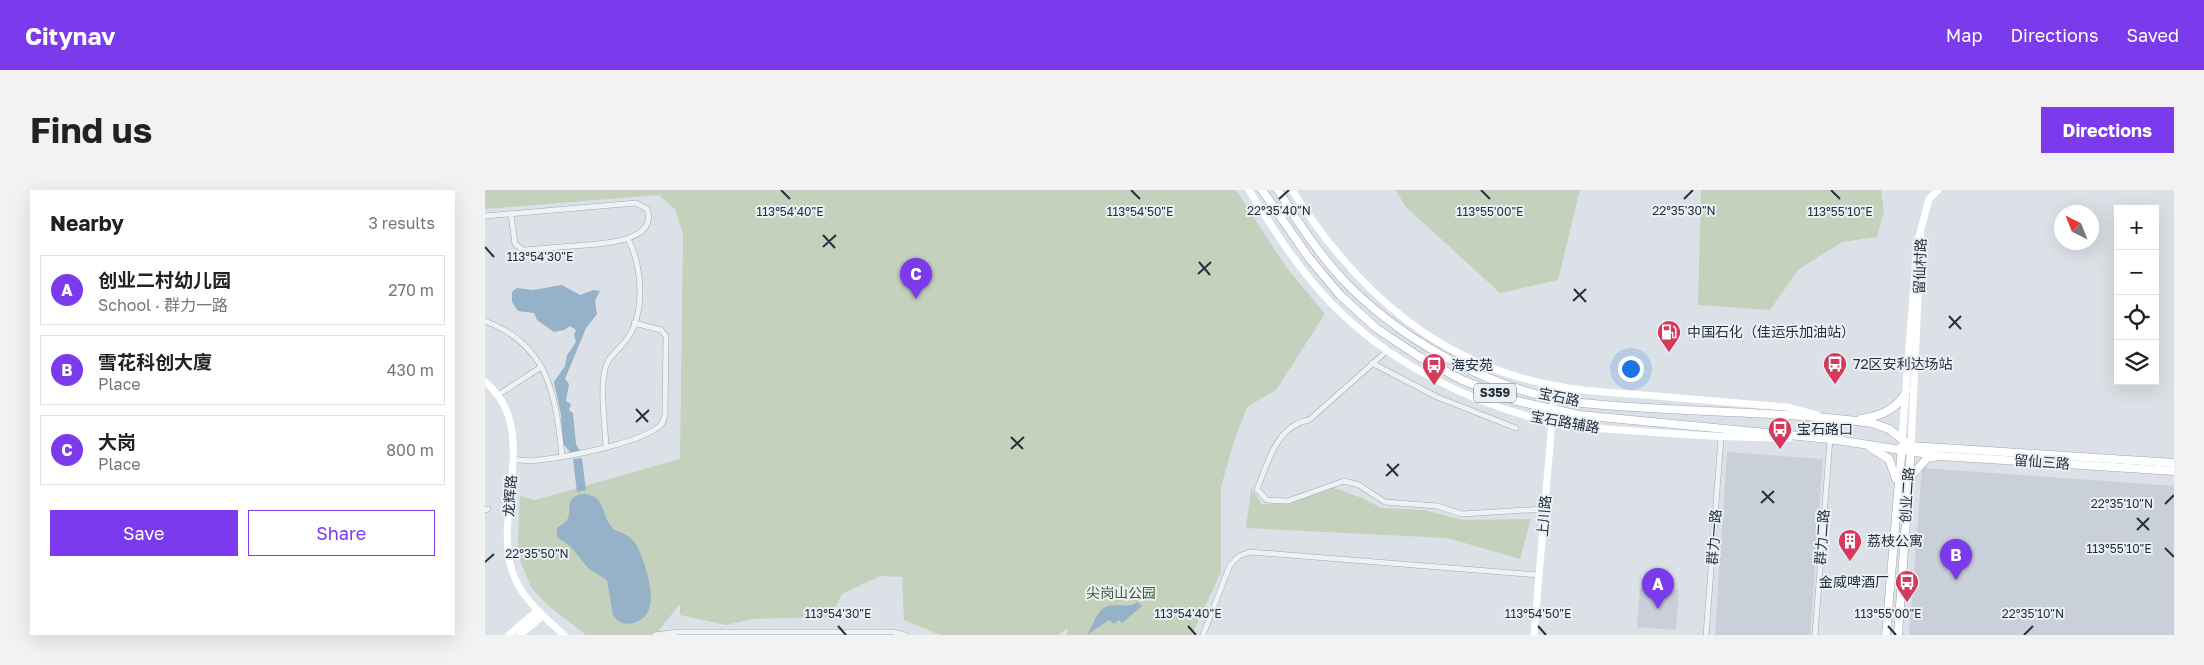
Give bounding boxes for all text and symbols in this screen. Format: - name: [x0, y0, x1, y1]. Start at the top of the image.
- text: Citynav: [25, 21, 115, 50]
- text: Map: [1946, 24, 1982, 46]
- text: Directions: [2010, 24, 2098, 46]
- text: Saved: [2126, 24, 2179, 46]
- button: Directions: [2041, 107, 2174, 153]
- text: Find us: [30, 109, 152, 151]
- text: 22°35'40"N: [1247, 203, 1311, 218]
- text: 22°35'30"N: [1652, 203, 1716, 218]
- text: 113°54'40"E: [756, 204, 824, 219]
- text: 113°54'50"E: [1107, 204, 1173, 219]
- text: 113°55'00"E: [1457, 204, 1523, 219]
- text: 113°55'10"E: [1807, 204, 1873, 219]
- north arrow: [2054, 205, 2099, 250]
- map controls: [2114, 205, 2159, 385]
- button: +: [2114, 205, 2159, 250]
- text: Nearby: [50, 210, 124, 236]
- text: 3 results: [368, 213, 435, 233]
- street label: 留仙村路: [1910, 238, 1929, 294]
- text: 113°54'30"E: [507, 249, 573, 264]
- button: −: [2114, 250, 2159, 295]
- pin: C: [900, 258, 932, 299]
- text: 创业二村幼儿园: [98, 268, 231, 291]
- text: A: [61, 280, 73, 300]
- text: 270 m: [388, 280, 434, 300]
- text: School · 群力一路: [98, 295, 228, 315]
- button: locate: [2114, 295, 2159, 340]
- fuel station icon: 中国石化（佳运乐加油站）: [1656, 319, 1682, 353]
- place label: 中国石化（佳运乐加油站）: [1687, 323, 1855, 340]
- button: layers: [2114, 340, 2159, 385]
- text: 雪花科创大廈: [98, 350, 212, 373]
- bus stop icon: 72区安利达场站: [1822, 351, 1848, 385]
- bus stop icon: 海安苑: [1421, 352, 1447, 386]
- place label: 72区安利达场站: [1853, 355, 1953, 372]
- place label: 海安苑: [1451, 356, 1493, 373]
- your location: [1618, 356, 1644, 382]
- text: B: [61, 360, 73, 380]
- text: 430 m: [387, 360, 434, 380]
- text: Place: [98, 374, 141, 394]
- road number: S359: [1474, 384, 1516, 402]
- street label: 宝石路: [1537, 384, 1581, 409]
- street label: 宝石路辅路: [1529, 407, 1601, 436]
- bus stop icon: 宝石路口: [1767, 416, 1793, 450]
- place label: 宝石路口: [1797, 420, 1853, 437]
- text: 大岗: [98, 430, 136, 453]
- text: C: [61, 440, 73, 460]
- text: 800 m: [386, 440, 434, 460]
- street label: 留仙三路: [2014, 451, 2071, 472]
- text: Place: [98, 454, 141, 474]
- street label: 创业二路: [1896, 466, 1917, 523]
- street label: 龙辉路: [500, 474, 519, 518]
- street label: 上川路: [1533, 494, 1554, 538]
- text: 22°35'10"N: [2091, 496, 2153, 511]
- street label: 群力一路: [1703, 508, 1724, 565]
- street label: 群力二路: [1811, 508, 1832, 565]
- button: Save: [50, 510, 238, 556]
- button: Share: [248, 510, 435, 556]
- building icon: 荔枝公寓: [1837, 528, 1863, 562]
- place label: 荔枝公寓: [1867, 532, 1923, 549]
- pin: B: [1940, 539, 1972, 580]
- text: 113°55'10"E: [2086, 541, 2152, 556]
- text: 22°35'50"N: [505, 546, 569, 561]
- pin: A: [1642, 568, 1674, 609]
- bus stop icon: 金威啤酒厂: [1894, 569, 1920, 603]
- place label: 金威啤酒厂: [1819, 573, 1889, 590]
- park label: 尖岗山公园: [1086, 584, 1156, 601]
- text: 113°54'30"E: [805, 606, 871, 621]
- text: 113°54'40"E: [1154, 606, 1222, 621]
- text: 113°54'50"E: [1505, 606, 1571, 621]
- text: 113°55'00"E: [1855, 606, 1921, 621]
- text: 22°35'10"N: [2002, 606, 2064, 621]

